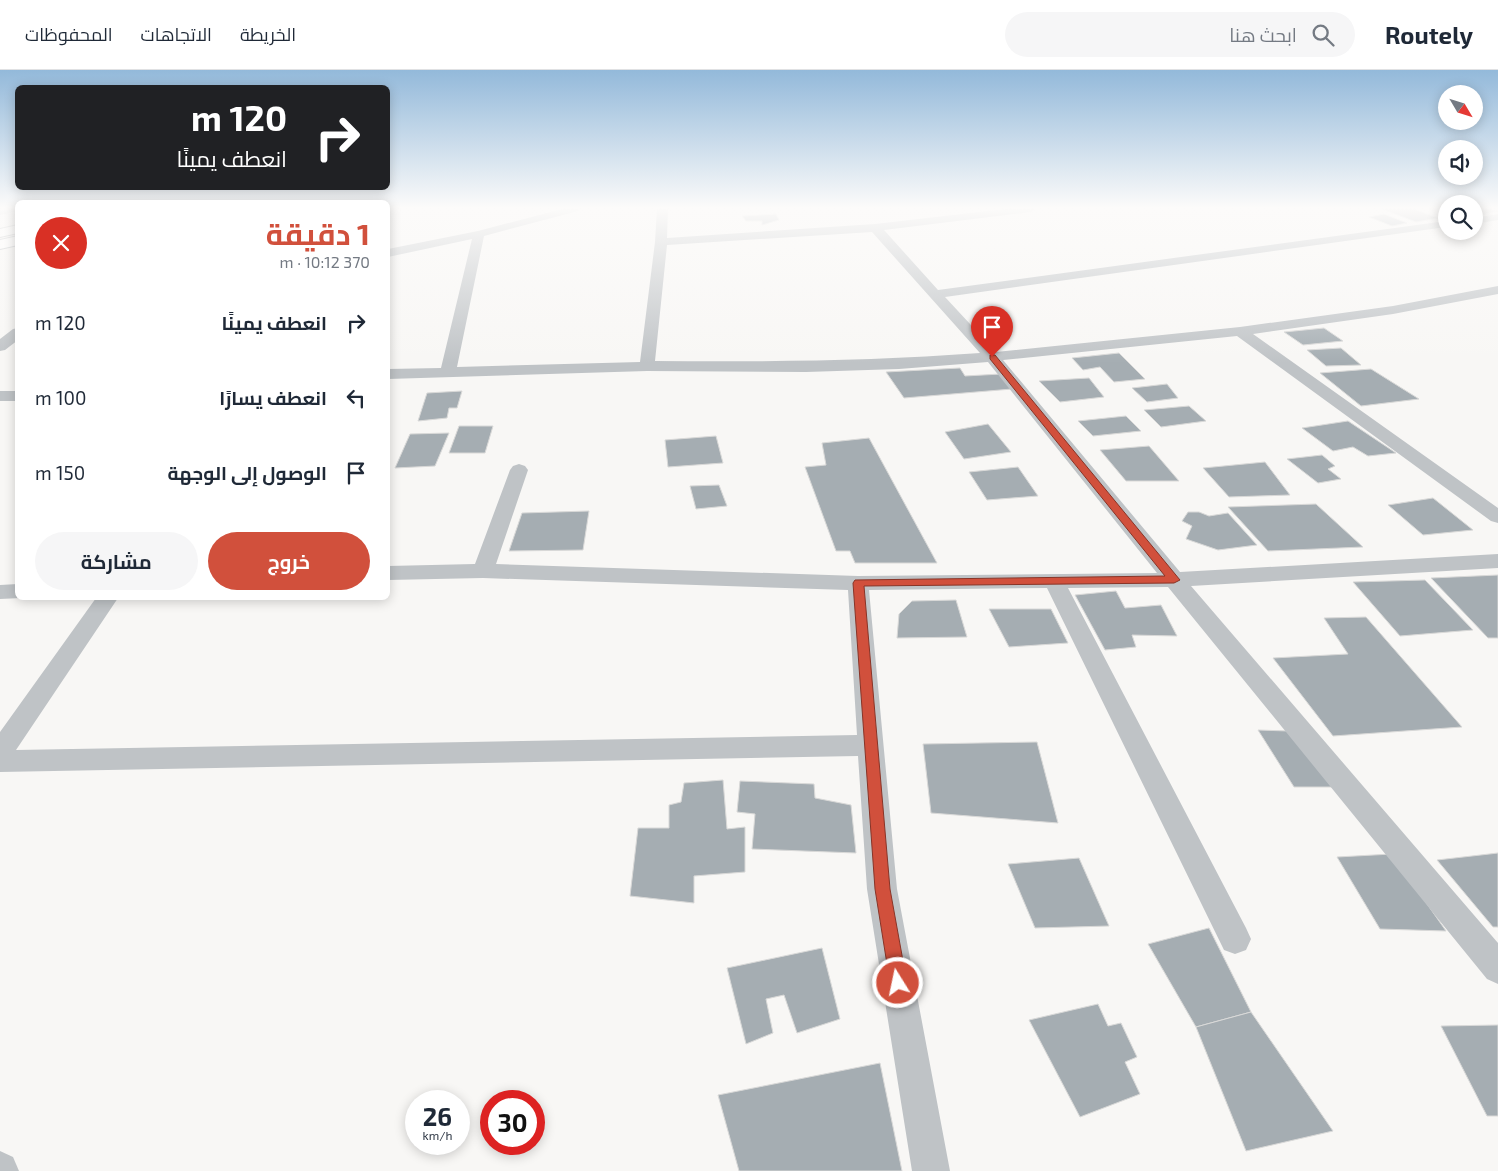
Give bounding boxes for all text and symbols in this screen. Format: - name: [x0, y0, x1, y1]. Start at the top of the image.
- search box: [1005, 12, 1355, 57]
- text: Routely: [1385, 20, 1473, 49]
- icon: search: [1309, 21, 1337, 49]
- text: المحفوظات: [25, 23, 113, 45]
- text: الاتجاهات: [141, 23, 212, 45]
- text: الخريطة: [240, 23, 296, 45]
- text: ابحث هنا: [1229, 23, 1297, 46]
- north arrow: [1438, 85, 1482, 130]
- map controls: [1438, 85, 1483, 240]
- text: 120 m: [191, 96, 287, 138]
- icon: right: [305, 105, 370, 170]
- button: sound: [1438, 140, 1483, 185]
- text: انعطف يمينًا: [176, 145, 287, 171]
- button: search: [1438, 195, 1483, 240]
- text: 1 دقيقة: [266, 215, 370, 251]
- button: close: [35, 217, 87, 269]
- text: 370 m · 10:12: [280, 252, 370, 271]
- pin: [971, 306, 1013, 357]
- icon: right: [342, 309, 370, 337]
- text: 120 m: [35, 311, 86, 334]
- text: انعطف يمينًا: [222, 311, 327, 334]
- icon: arrive: [978, 313, 1006, 341]
- icon: left: [342, 384, 370, 412]
- text: 100 m: [35, 386, 86, 409]
- text: انعطف يسارًا: [219, 386, 327, 409]
- icon: arrive: [342, 459, 370, 487]
- text: 150 m: [35, 461, 85, 484]
- text: الوصول إلى الوجهة: [167, 461, 327, 484]
- button: مشاركة: [35, 532, 198, 590]
- button: خروج: [208, 532, 370, 590]
- position arrow: [871, 956, 923, 1008]
- speed limit sign: 30: [480, 1090, 545, 1155]
- text: 26: [423, 1101, 452, 1131]
- text: km/h: [423, 1128, 452, 1142]

